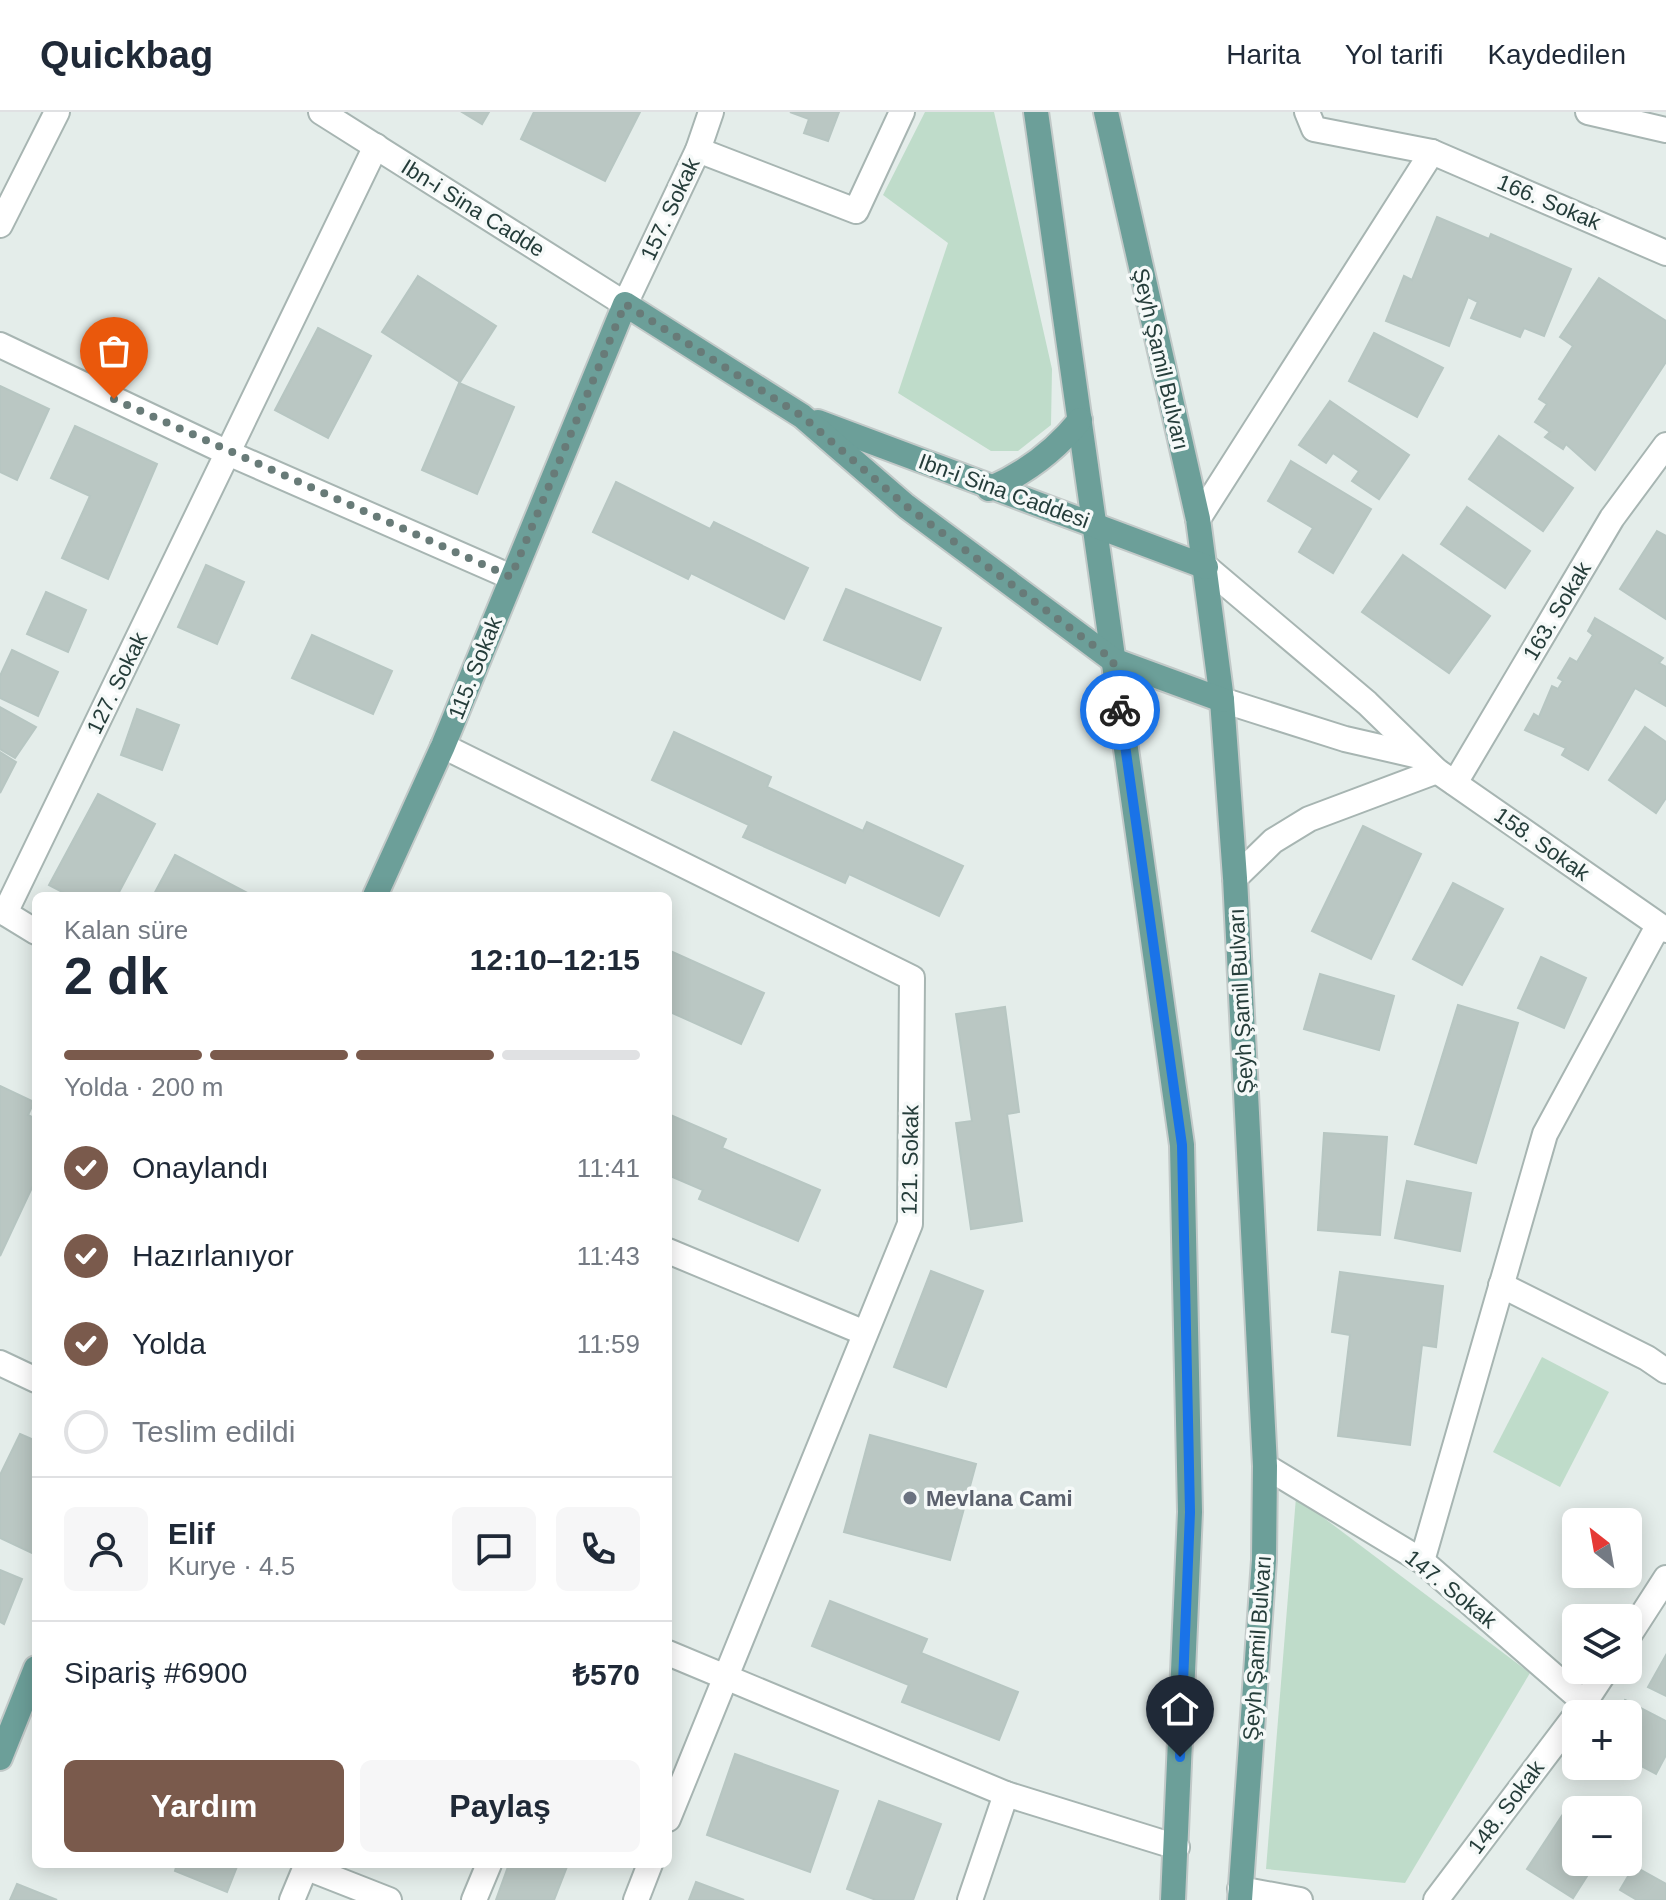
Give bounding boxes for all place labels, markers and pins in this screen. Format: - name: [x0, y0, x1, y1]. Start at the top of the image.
- pin: [80, 317, 148, 399]
- place label: Mevlana Cami: [926, 1486, 1073, 1511]
- marker: Mevlana Cami: [901, 1489, 919, 1507]
- pin: [1146, 1675, 1214, 1757]

